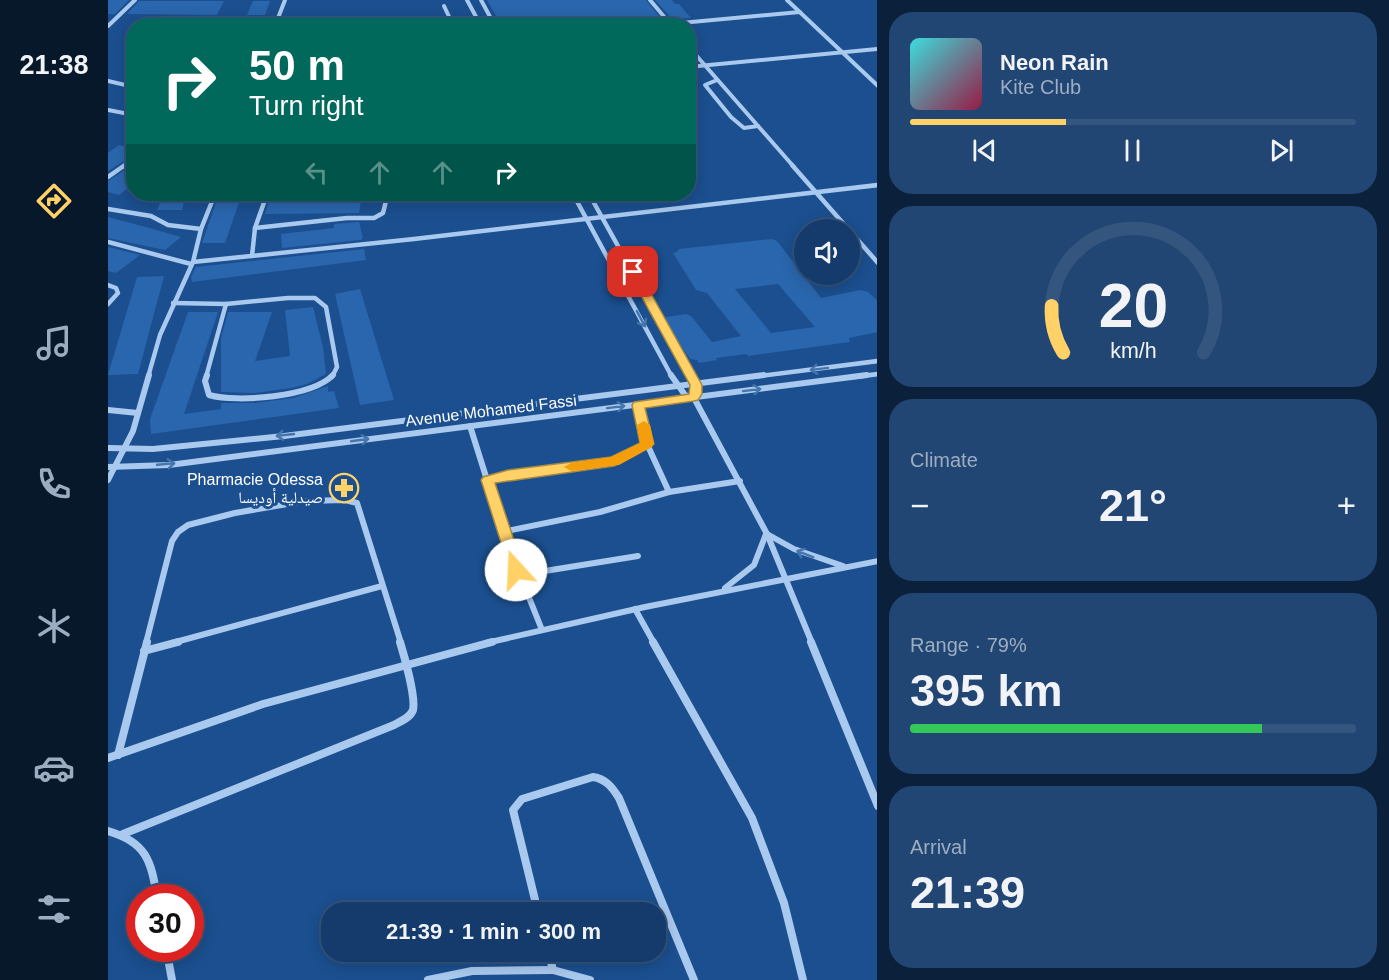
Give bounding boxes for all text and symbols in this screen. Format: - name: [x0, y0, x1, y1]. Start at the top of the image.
- icon: right: [150, 42, 228, 120]
- text: 50 m: [249, 42, 345, 89]
- text: 21:38: [19, 50, 89, 80]
- text: Neon Rain: [1000, 50, 1109, 75]
- text: Kite Club: [1000, 76, 1081, 98]
- text: Turn right: [249, 91, 364, 121]
- icon: previous: [968, 134, 1001, 167]
- icon: pause: [1116, 134, 1149, 167]
- icon: next: [1265, 134, 1298, 167]
- icon: left: [300, 156, 333, 189]
- icon: ahead: [363, 156, 396, 189]
- icon: ahead: [426, 156, 459, 189]
- icon: right: [489, 156, 522, 189]
- icon: directions: [33, 180, 75, 222]
- map controls: [794, 219, 860, 285]
- button: sound: [794, 219, 860, 285]
- pin: [607, 246, 658, 297]
- icon: arrive: [616, 255, 649, 288]
- text: 20: [1098, 272, 1168, 341]
- one-way arrow: [635, 310, 647, 327]
- icon: music: [33, 322, 75, 364]
- text: km/h: [1110, 340, 1156, 364]
- one-way arrow: [810, 364, 830, 375]
- one-way arrow: [741, 384, 761, 395]
- street label: Avenue Mohamed Fassi: [405, 392, 578, 429]
- one-way arrow: [605, 402, 625, 413]
- one-way arrow: [276, 430, 296, 441]
- one-way arrow: [349, 434, 369, 445]
- text: Climate: [910, 449, 978, 471]
- one-way arrow: [156, 459, 176, 470]
- icon: phone: [33, 463, 75, 505]
- place label: Pharmacie Odessa صيدلية أوديسا: [187, 471, 323, 507]
- pharmacy icon: Pharmacie Odessa صيدلية أوديسا: [328, 472, 360, 504]
- text: 21°: [1099, 480, 1167, 531]
- text: −: [910, 487, 929, 524]
- text: +: [1337, 487, 1356, 524]
- position arrow: [484, 538, 548, 602]
- one-way arrow: [796, 548, 815, 559]
- icon: climate: [33, 605, 75, 647]
- text: Range · 79%: [910, 634, 1027, 656]
- text: 395 km: [910, 665, 1063, 716]
- icon: car: [33, 747, 75, 789]
- text: Arrival: [910, 836, 967, 858]
- text: 21:39: [910, 867, 1025, 918]
- speed limit sign: 30: [126, 884, 204, 962]
- icon: filters: [33, 888, 75, 930]
- text: 21:39 · 1 min · 300 m: [386, 919, 601, 944]

